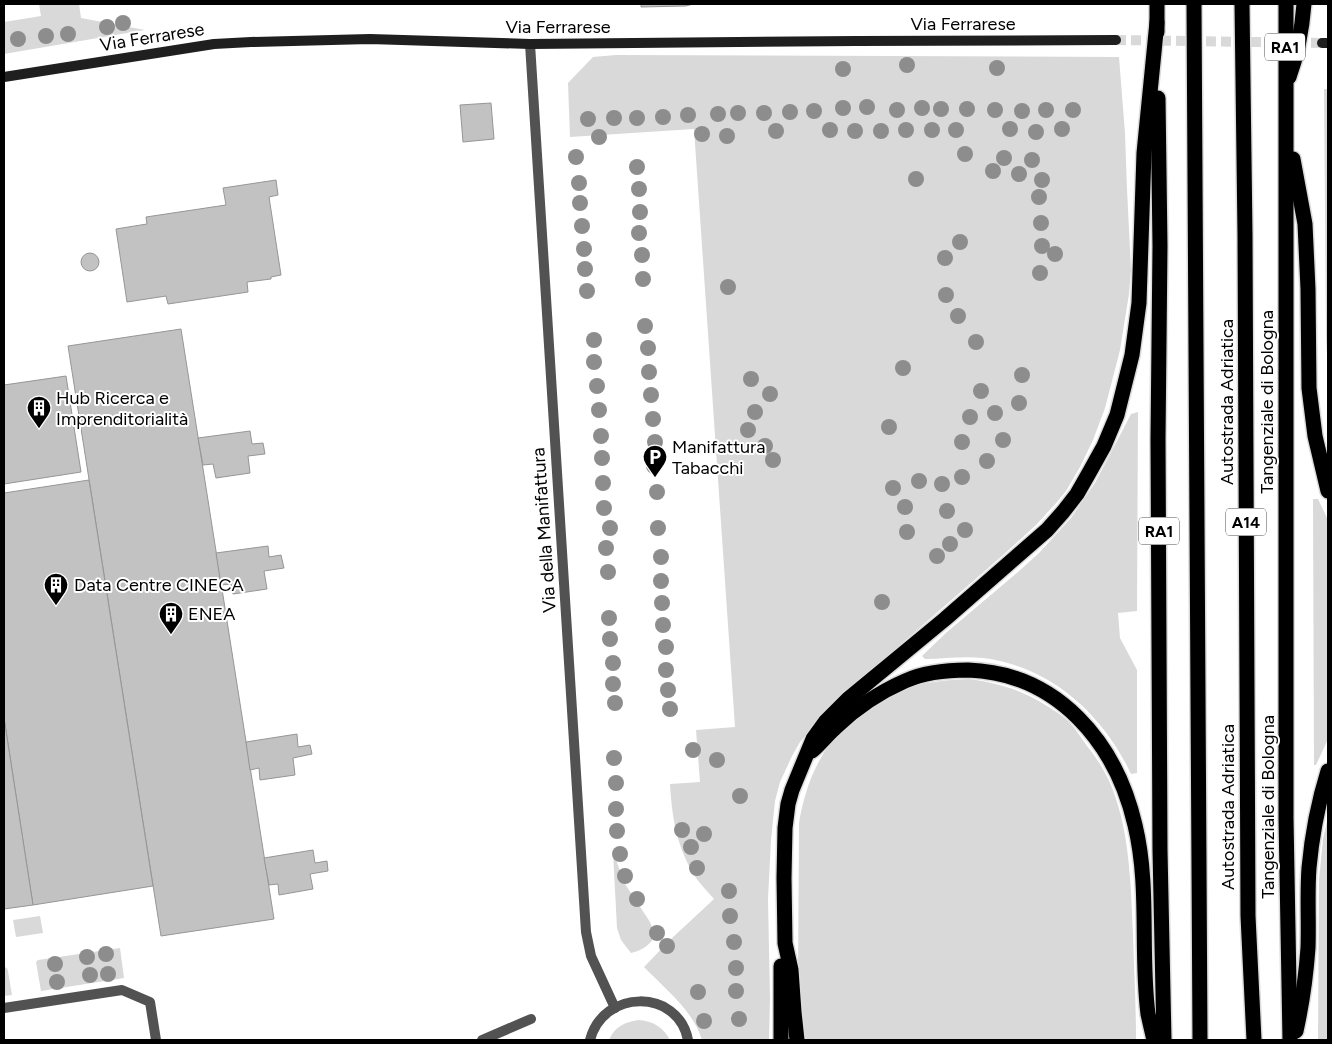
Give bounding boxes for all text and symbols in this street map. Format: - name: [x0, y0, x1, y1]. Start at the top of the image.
- street label: Via Ferrarese: [910, 13, 1016, 35]
- street label: Via Ferrarese: [505, 16, 611, 38]
- street label: Via Ferrarese: [98, 18, 206, 56]
- road number: RA1: [1265, 34, 1305, 61]
- street label: Tangenziale di Bologna: [1256, 310, 1278, 494]
- street label: Autostrada Adriatica: [1216, 319, 1238, 485]
- place label: Hub Ricerca e Imprenditorialità: [56, 387, 188, 430]
- building icon: Hub Ricerca e Imprenditorialità: [26, 395, 52, 429]
- place label: Manifattura Tabacchi: [672, 436, 765, 479]
- parking icon: Manifattura Tabacchi: [642, 444, 668, 478]
- street label: Via della Manifattura: [527, 447, 561, 613]
- road number: A14: [1226, 508, 1266, 536]
- road number: RA1: [1139, 518, 1179, 544]
- building icon: Data Centre CINECA: [43, 572, 69, 606]
- place label: Data Centre CINECA: [74, 574, 244, 596]
- building icon: ENEA: [158, 601, 184, 635]
- place label: ENEA: [188, 603, 235, 625]
- street label: Tangenziale di Bologna: [1257, 715, 1279, 899]
- street label: Autostrada Adriatica: [1217, 724, 1239, 890]

